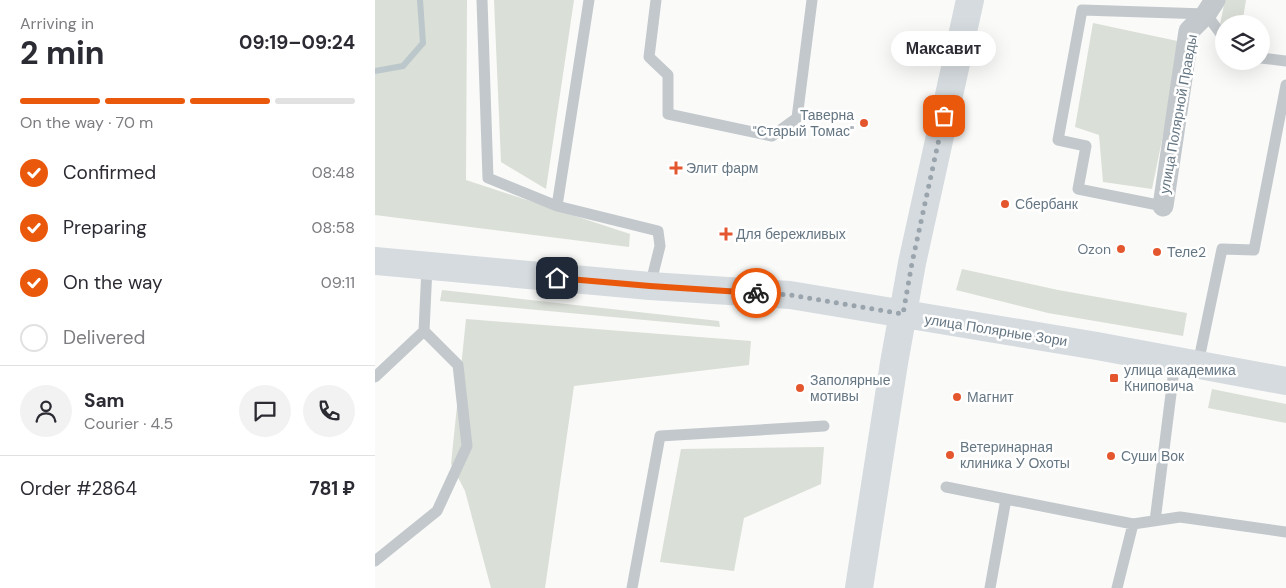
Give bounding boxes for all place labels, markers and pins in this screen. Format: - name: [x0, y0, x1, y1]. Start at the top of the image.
- callout: Максавит: [891, 31, 997, 66]
- pin: [923, 95, 965, 137]
- place label: Таверна "Старый Томас": [753, 106, 854, 140]
- marker: Таверна "Старый Томас": [858, 117, 870, 129]
- place label: Элит фарм: [686, 159, 758, 177]
- marker: Элит фарм: [670, 162, 682, 174]
- place label: Сбербанк: [1015, 195, 1079, 213]
- marker: Сбербанк: [999, 198, 1011, 210]
- place label: Для бережливых: [736, 225, 846, 243]
- marker: Для бережливых: [720, 228, 732, 240]
- place label: Ozon: [1077, 240, 1111, 258]
- marker: Ozon: [1115, 243, 1127, 255]
- place label: Теле2: [1167, 243, 1206, 261]
- marker: Теле2: [1151, 246, 1163, 258]
- pin: [536, 257, 578, 299]
- place label: улица академика Книповича: [1124, 361, 1236, 395]
- place label: Заполярные мотивы: [810, 371, 891, 405]
- marker: улица академика Книповича: [1108, 372, 1120, 384]
- marker: Заполярные мотивы: [794, 382, 806, 394]
- place label: Магнит: [967, 388, 1014, 406]
- marker: Магнит: [951, 391, 963, 403]
- place label: Ветеринарная клиника У Охоты: [960, 438, 1070, 472]
- place label: Суши Вок: [1121, 447, 1185, 465]
- marker: Ветеринарная клиника У Охоты: [944, 449, 956, 461]
- marker: Суши Вок: [1105, 450, 1117, 462]

